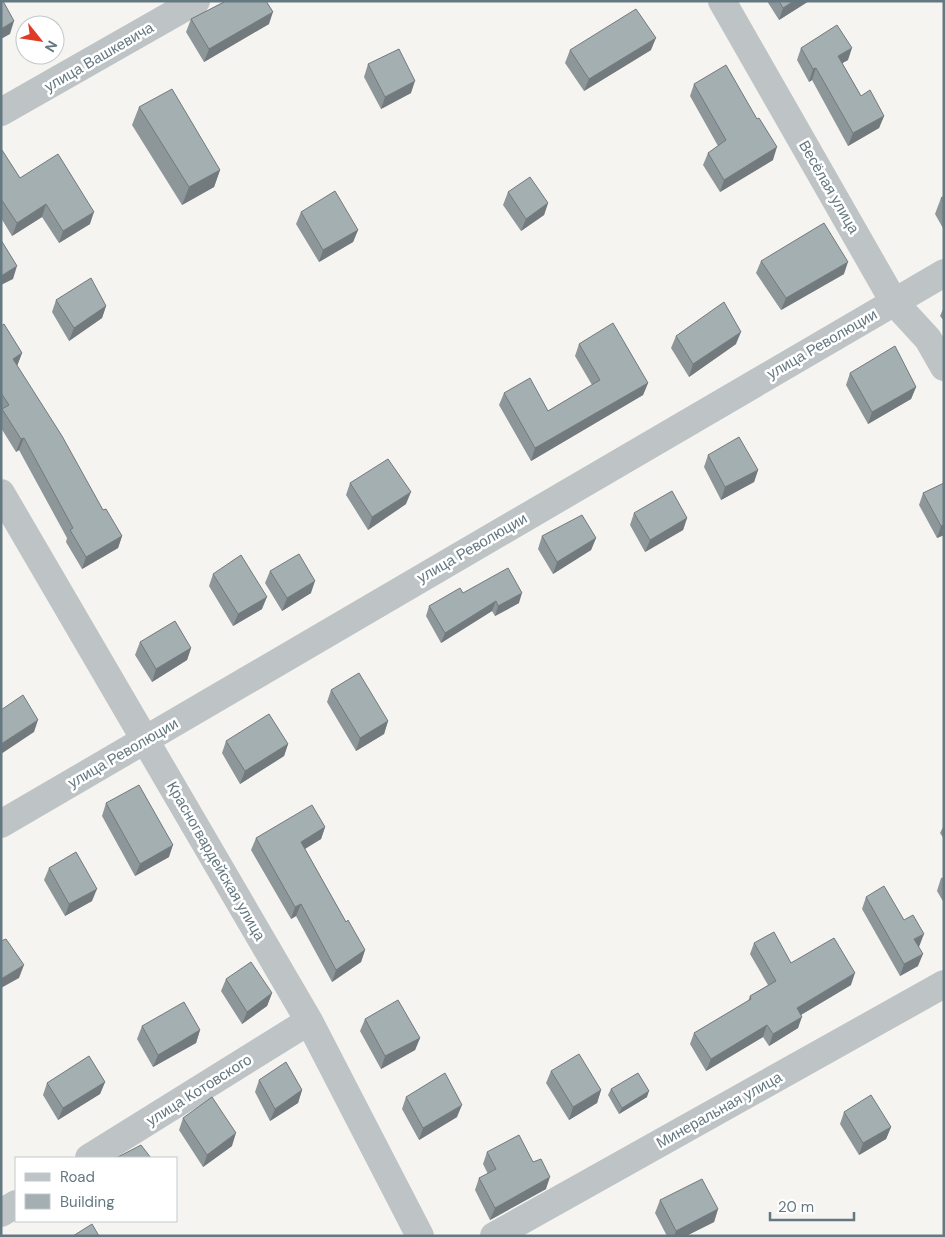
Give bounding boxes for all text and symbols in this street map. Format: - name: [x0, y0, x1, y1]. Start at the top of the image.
- north arrow: [15, 15, 65, 65]
- street label: улица Вашкевича: [41, 17, 158, 96]
- text: N: [41, 38, 62, 55]
- street label: Весёлая улица: [794, 137, 864, 238]
- street label: улица Революции: [763, 304, 881, 384]
- street label: улица Революции: [413, 508, 531, 588]
- street label: улица Революции: [64, 713, 182, 793]
- street label: Красногвардейская улица: [162, 778, 270, 945]
- street label: улица Котовского: [142, 1049, 256, 1131]
- street label: Минеральная улица: [653, 1067, 786, 1153]
- legend: [15, 1157, 178, 1222]
- text: Road: [60, 1167, 95, 1187]
- scale bar: [770, 1190, 854, 1222]
- text: Building: [60, 1192, 115, 1212]
- text: 20 m: [778, 1197, 814, 1217]

